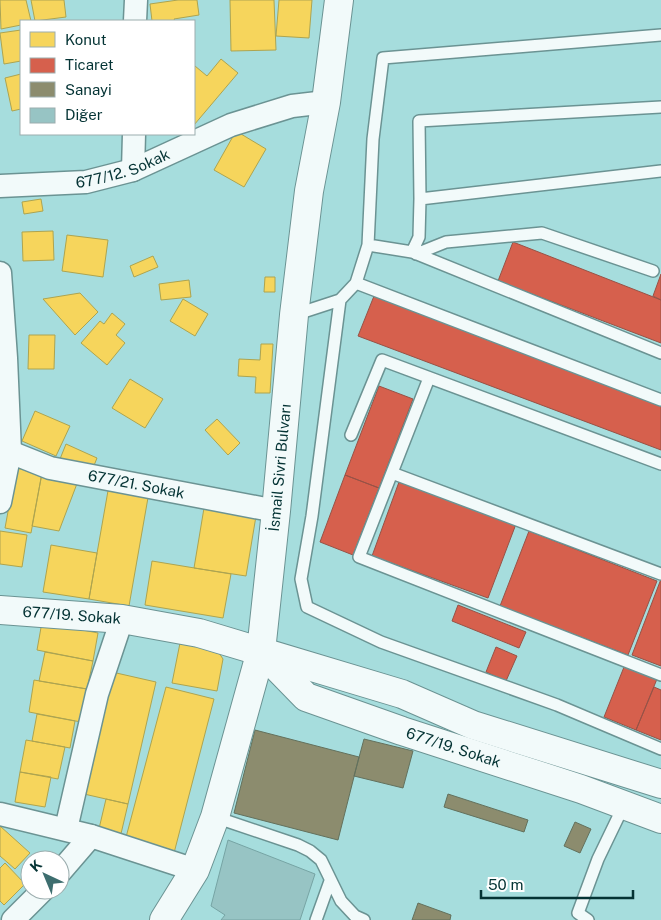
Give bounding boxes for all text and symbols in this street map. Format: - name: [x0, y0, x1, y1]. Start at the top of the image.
- legend: [20, 20, 195, 135]
- text: Konut: [65, 31, 107, 48]
- text: Ticaret: [65, 56, 114, 73]
- text: Sanayi: [65, 81, 112, 98]
- text: Diğer: [65, 106, 103, 123]
- street label: 677/12. Sokak: [75, 145, 172, 190]
- street label: İsmail Sivri Bulvarı: [264, 403, 294, 532]
- street label: 677/21. Sokak: [87, 466, 186, 501]
- street label: 677/19. Sokak: [22, 603, 122, 627]
- street label: 677/19. Sokak: [404, 724, 503, 770]
- north arrow: [20, 850, 70, 900]
- text: K: [27, 856, 45, 875]
- scale bar: [481, 868, 634, 900]
- text: 50 m: [488, 876, 523, 893]

